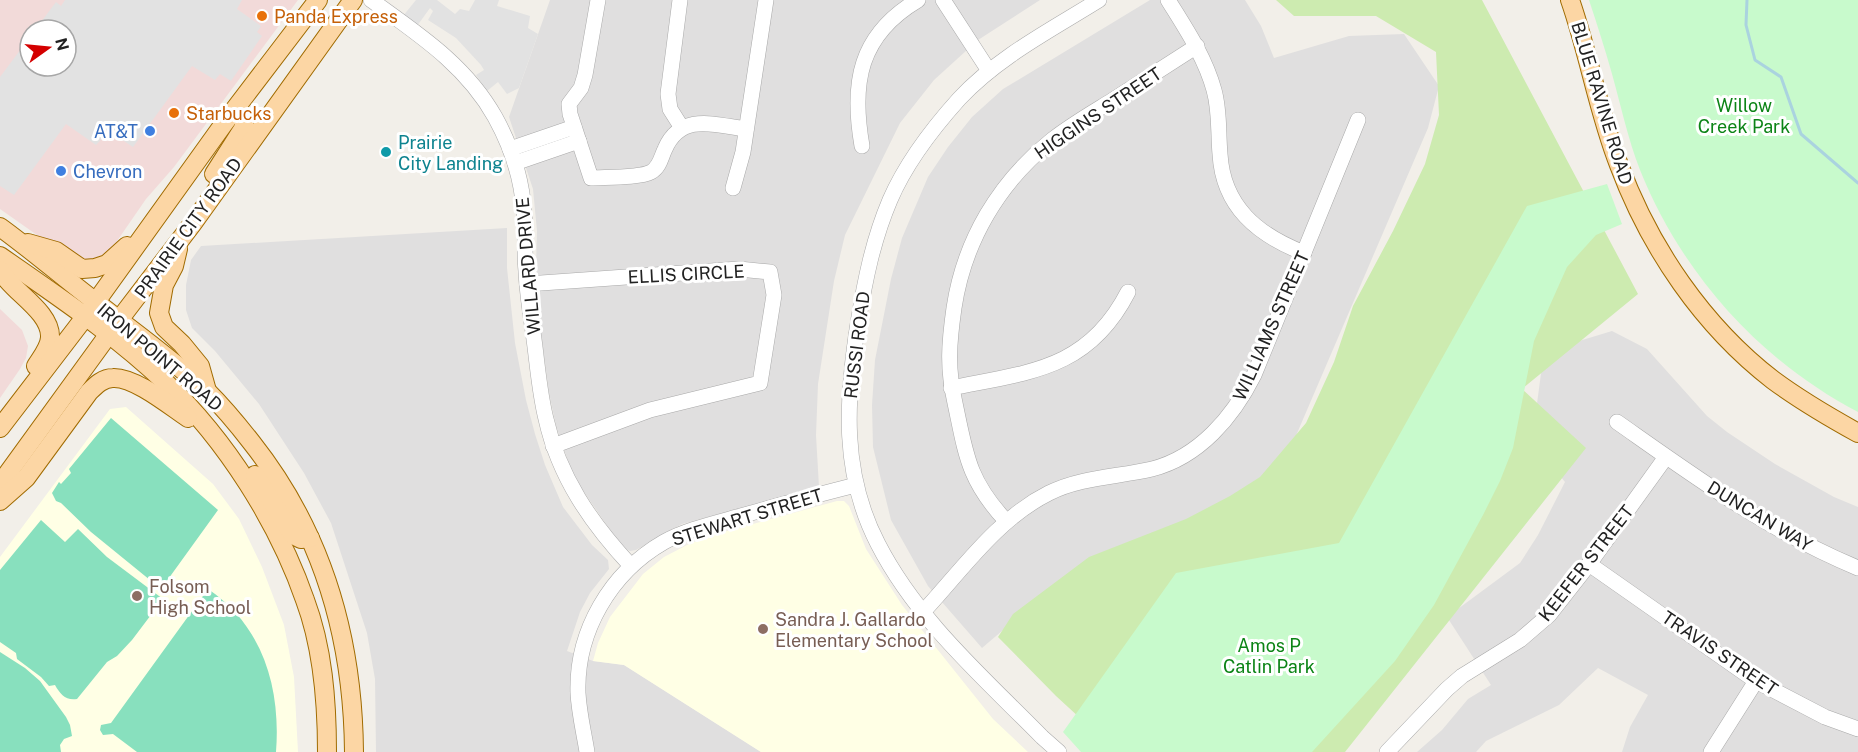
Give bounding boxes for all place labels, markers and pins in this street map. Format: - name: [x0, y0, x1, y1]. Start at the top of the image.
- place label: Panda Express: [274, 6, 398, 27]
- marker: Panda Express: [255, 9, 269, 23]
- place label: Starbucks: [186, 103, 271, 124]
- marker: Starbucks: [167, 106, 181, 120]
- place label: AT&T: [94, 121, 138, 142]
- marker: AT&T: [143, 124, 157, 138]
- place label: Prairie City Landing: [398, 132, 503, 174]
- marker: Prairie City Landing: [379, 145, 393, 159]
- place label: Chevron: [73, 161, 142, 182]
- marker: Chevron: [54, 164, 68, 178]
- place label: Folsom High School: [149, 576, 251, 618]
- marker: Folsom High School: [130, 589, 144, 603]
- place label: Sandra J. Gallardo Elementary School: [775, 609, 933, 651]
- marker: Sandra J. Gallardo Elementary School: [756, 622, 770, 636]

